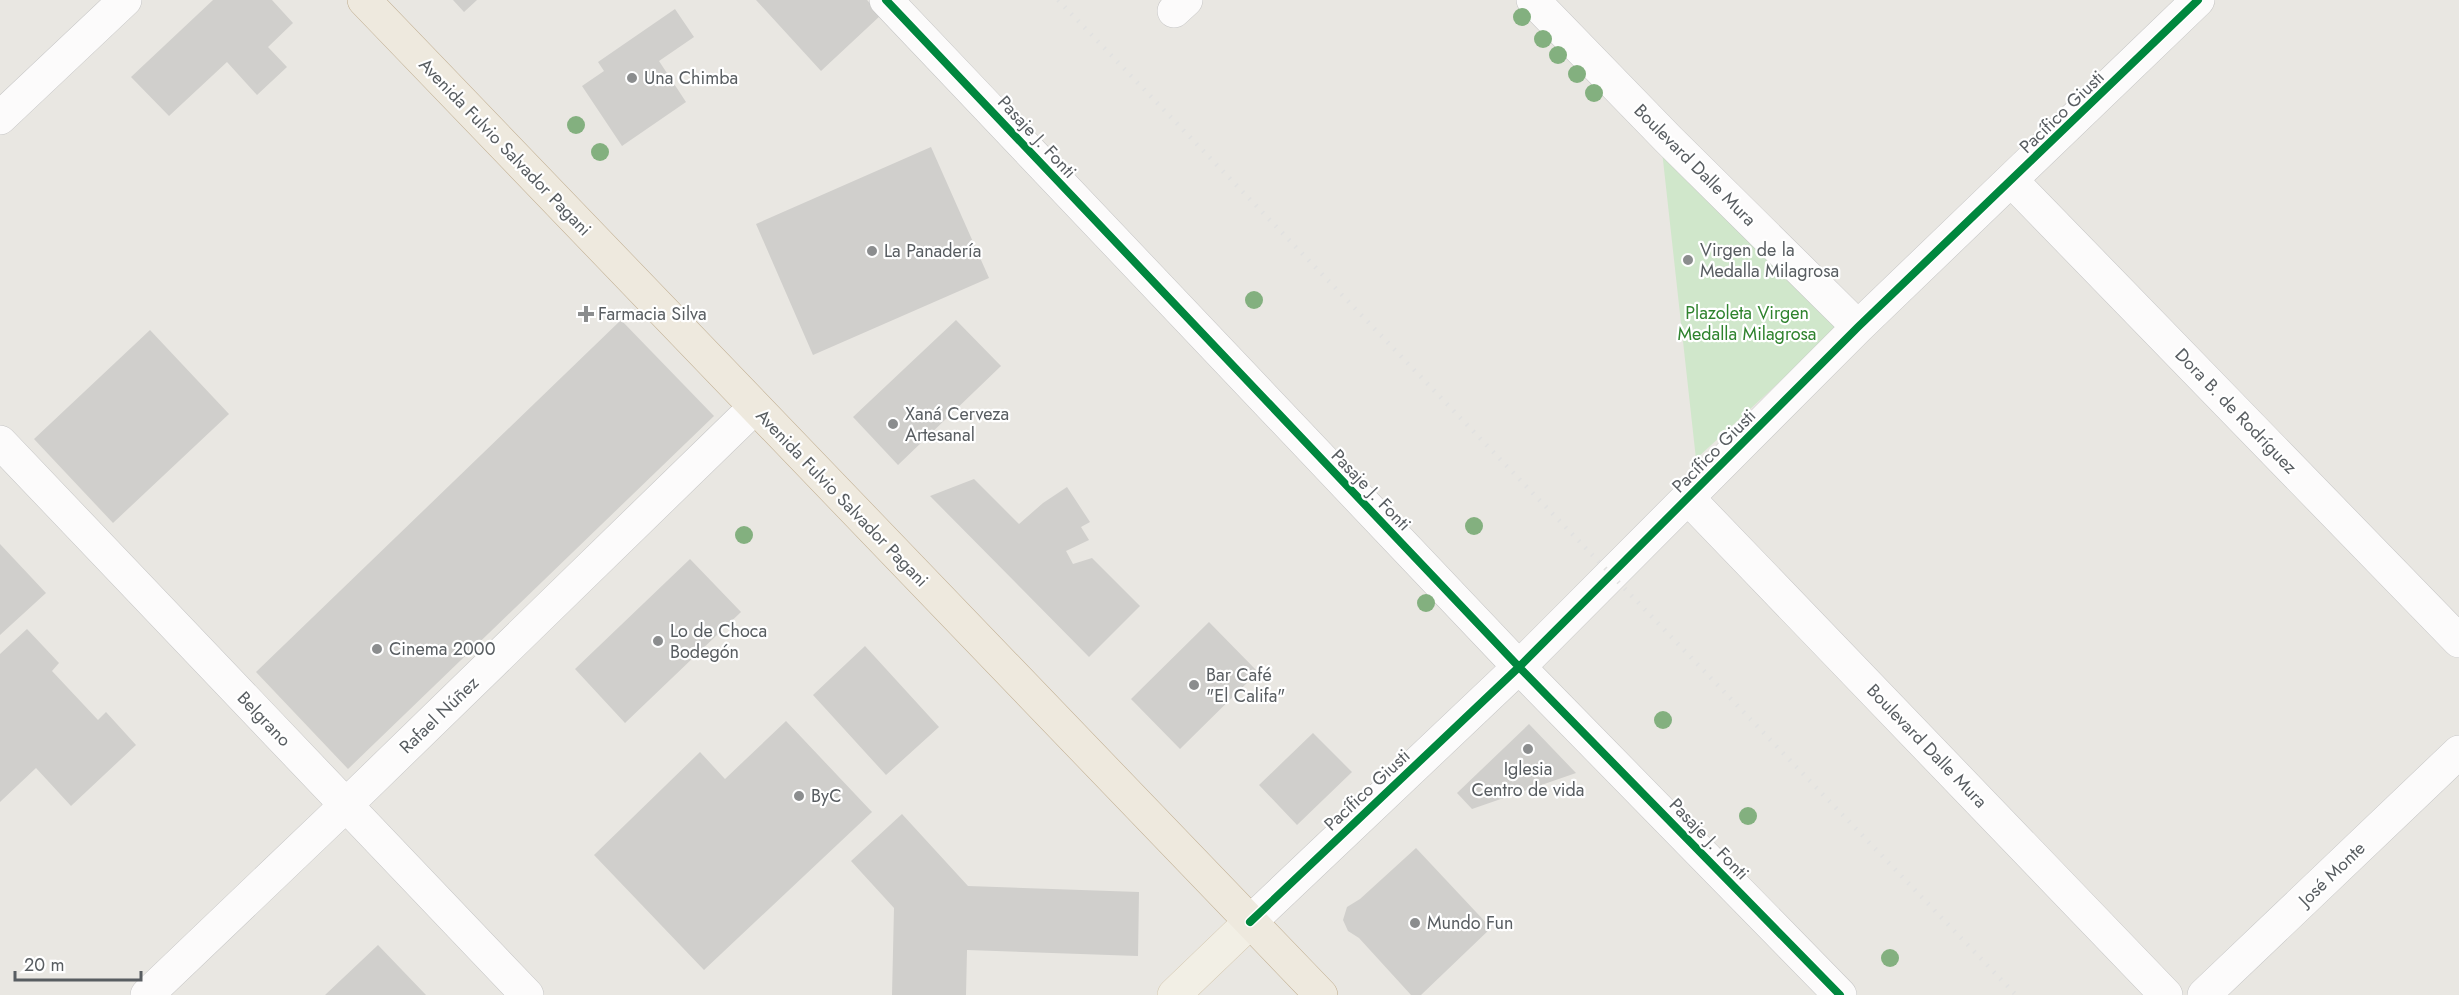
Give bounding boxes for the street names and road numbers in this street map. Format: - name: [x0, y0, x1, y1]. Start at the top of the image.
- street label: Avenida Fulvio Salvador Pagani: [413, 52, 597, 242]
- street label: Pacífico Giusti: [2014, 65, 2110, 159]
- street label: Pasaje J. Fonti: [992, 90, 1082, 184]
- street label: Boulevard Dalle Mura: [1628, 98, 1762, 232]
- street label: Dora B. de Rodríguez: [2169, 342, 2303, 480]
- street label: Avenida Fulvio Salvador Pagani: [750, 403, 934, 593]
- street label: Pacífico Giusti: [1666, 403, 1762, 499]
- street label: Pasaje J. Fonti: [1325, 443, 1417, 537]
- street label: Rafael Núñez: [393, 670, 485, 760]
- street label: Boulevard Dalle Mura: [1861, 678, 1993, 814]
- street label: Belgrano: [231, 686, 297, 753]
- street label: Pacífico Giusti: [1318, 743, 1416, 837]
- street label: Pasaje J. Fonti: [1663, 792, 1755, 886]
- street label: José Monte: [2291, 836, 2371, 914]

